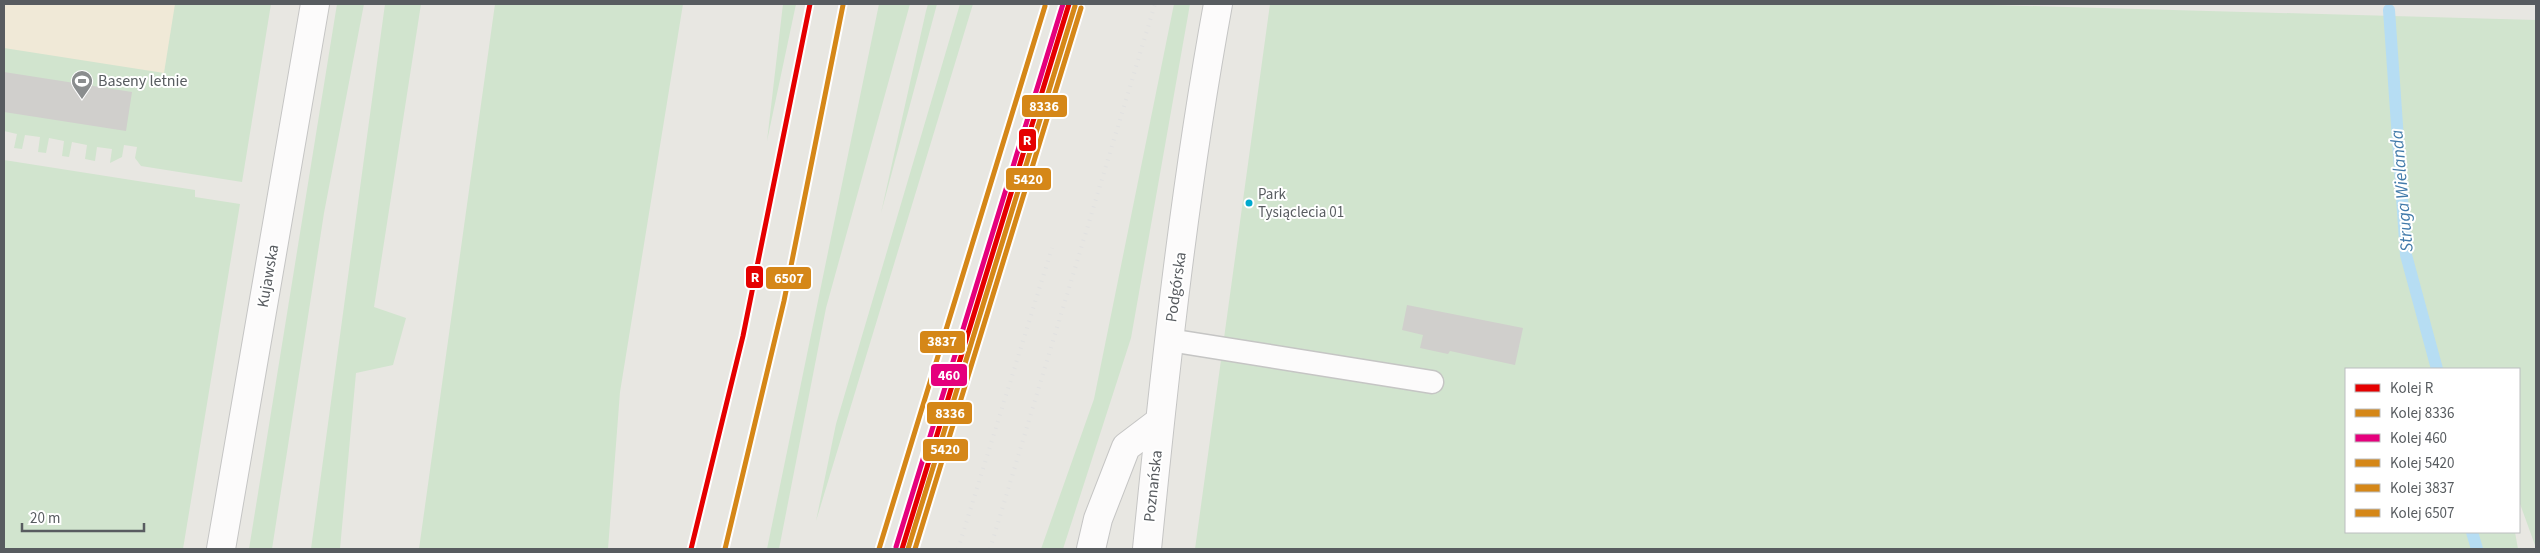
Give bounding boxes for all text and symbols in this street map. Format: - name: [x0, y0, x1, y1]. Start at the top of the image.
- sports icon: Baseny letnie: [70, 69, 94, 100]
- place label: Baseny letnie: [98, 70, 187, 92]
- line badge: 8336: [1021, 94, 1068, 118]
- text: 8336: [1029, 97, 1059, 117]
- line badge: R: [1018, 128, 1037, 152]
- water label: Struga Wielanda: [2384, 128, 2420, 253]
- text: R: [1023, 131, 1032, 151]
- line badge: 5420: [1005, 167, 1052, 191]
- text: 5420: [1013, 170, 1043, 190]
- place label: Park Tysiąclecia 01: [1258, 184, 1344, 223]
- marker: Park Tysiąclecia 01: [1244, 198, 1254, 208]
- street label: Kujawska: [252, 243, 284, 309]
- street label: Podgórska: [1160, 250, 1192, 324]
- line badge: R: [745, 265, 764, 289]
- line badge: 6507: [765, 266, 812, 290]
- text: R: [751, 268, 760, 288]
- text: 6507: [774, 269, 804, 289]
- line badge: 3837: [919, 330, 966, 354]
- text: 3837: [927, 332, 957, 352]
- line badge: 460: [930, 363, 968, 387]
- text: 460: [938, 366, 960, 386]
- legend: [2345, 368, 2520, 533]
- text: Kolej R: [2390, 378, 2434, 399]
- line badge: 8336: [926, 401, 973, 425]
- text: Kolej 8336: [2390, 403, 2455, 424]
- text: 8336: [935, 404, 965, 424]
- text: Kolej 460: [2390, 428, 2447, 449]
- line badge: 5420: [922, 438, 969, 462]
- text: 5420: [930, 440, 960, 460]
- street label: Poznańska: [1138, 449, 1168, 523]
- text: Kolej 5420: [2390, 453, 2455, 474]
- text: Kolej 3837: [2390, 478, 2455, 499]
- scale bar: [22, 500, 145, 532]
- text: Kolej 6507: [2390, 503, 2455, 524]
- text: 20 m: [30, 508, 60, 529]

